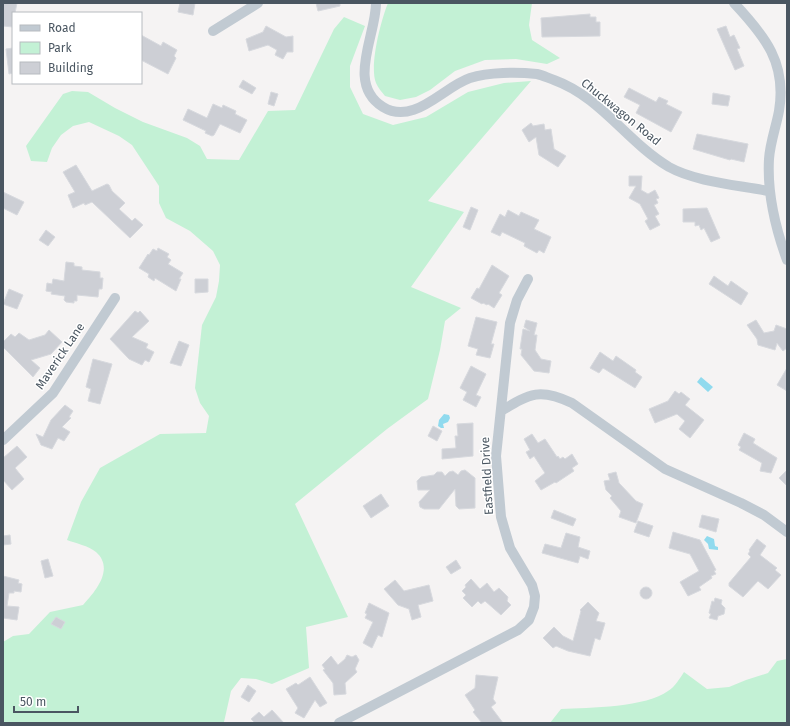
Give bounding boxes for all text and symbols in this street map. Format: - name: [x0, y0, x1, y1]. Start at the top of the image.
- legend: [12, 12, 142, 84]
- text: Road: [48, 21, 76, 35]
- text: Park: [48, 41, 72, 55]
- text: Building: [48, 61, 94, 75]
- street label: Chuckwagon Road: [578, 76, 664, 148]
- street label: Maverick Lane: [33, 320, 87, 392]
- street label: Eastfield Drive: [478, 437, 496, 515]
- scale bar: [14, 688, 78, 714]
- text: 50 m: [20, 695, 46, 709]

